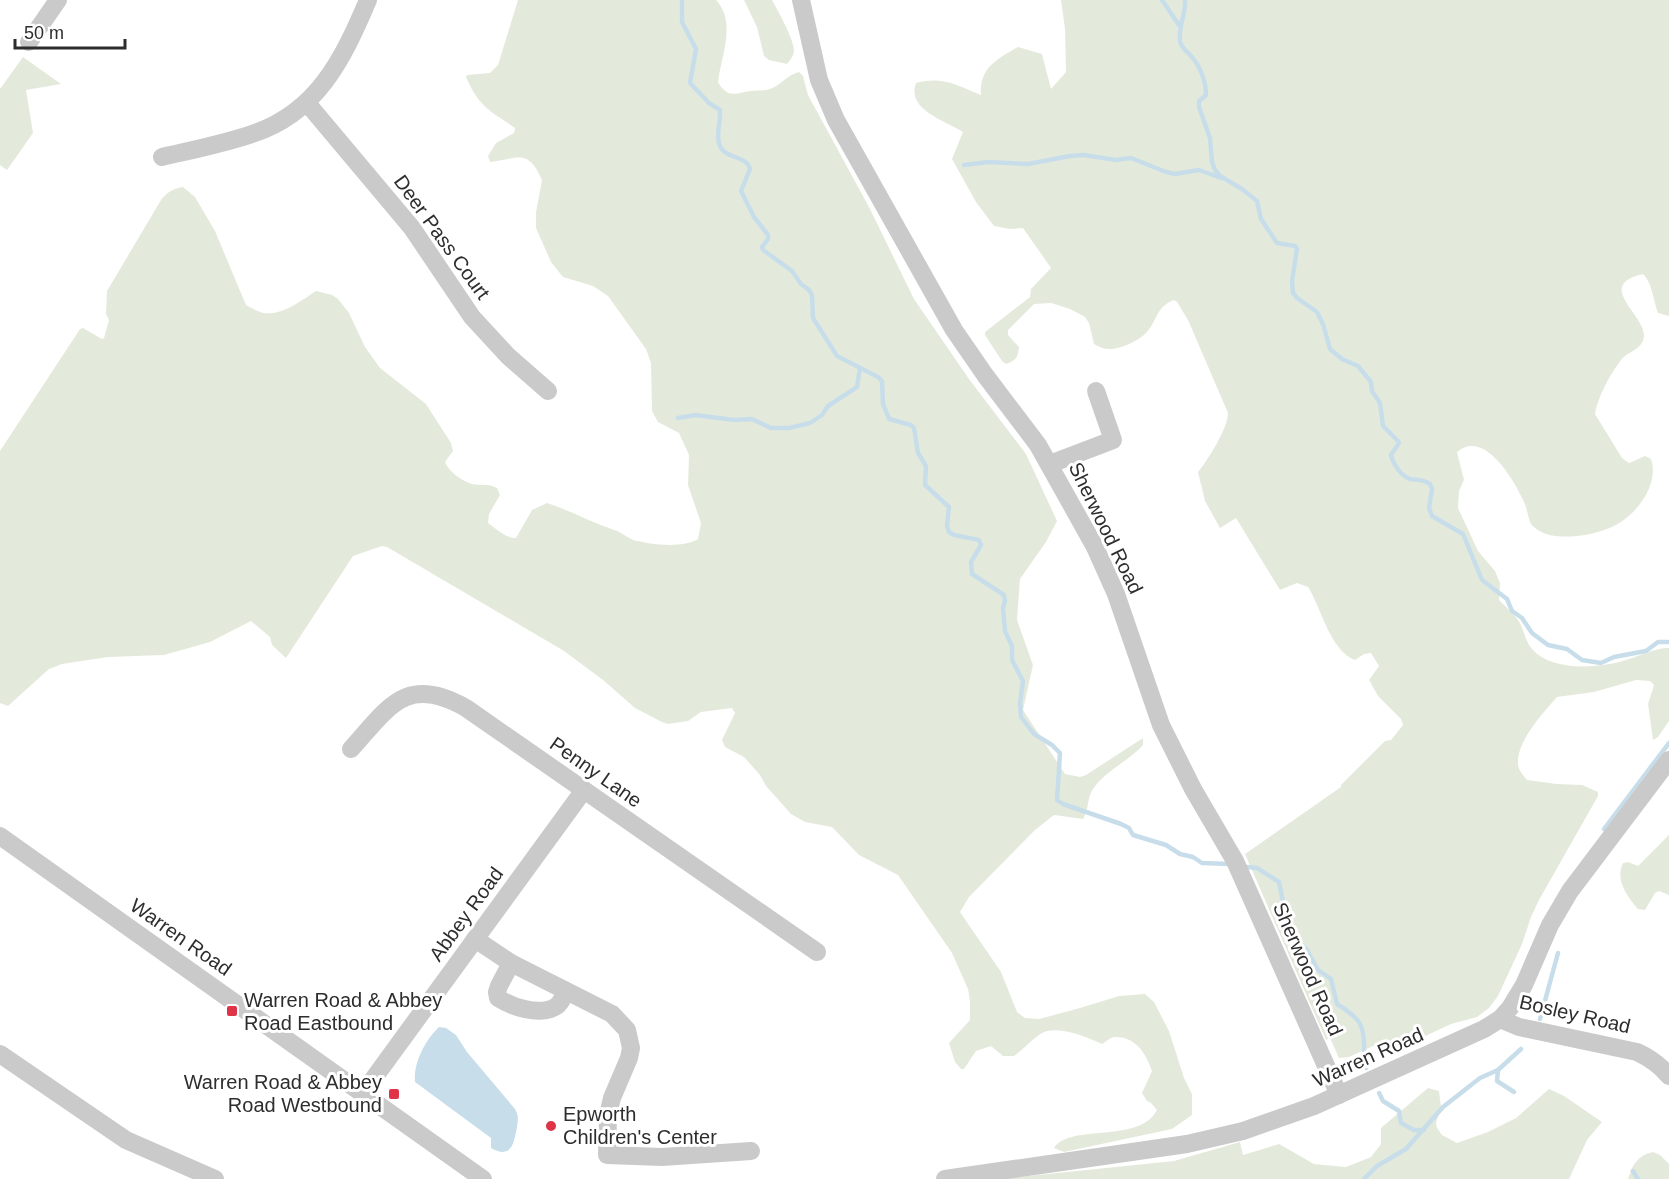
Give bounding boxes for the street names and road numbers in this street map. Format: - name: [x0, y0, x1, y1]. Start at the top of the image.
- street label: Deer Pass Court: [390, 171, 495, 304]
- street label: Sherwood Road: [1065, 459, 1147, 597]
- street label: Penny Lane: [546, 732, 646, 812]
- street label: Abbey Road: [425, 863, 507, 965]
- street label: Warren Road: [126, 894, 236, 980]
- street label: Sherwood Road: [1269, 899, 1347, 1039]
- street label: Bosley Road: [1517, 991, 1633, 1037]
- street label: Warren Road: [1310, 1023, 1426, 1091]

